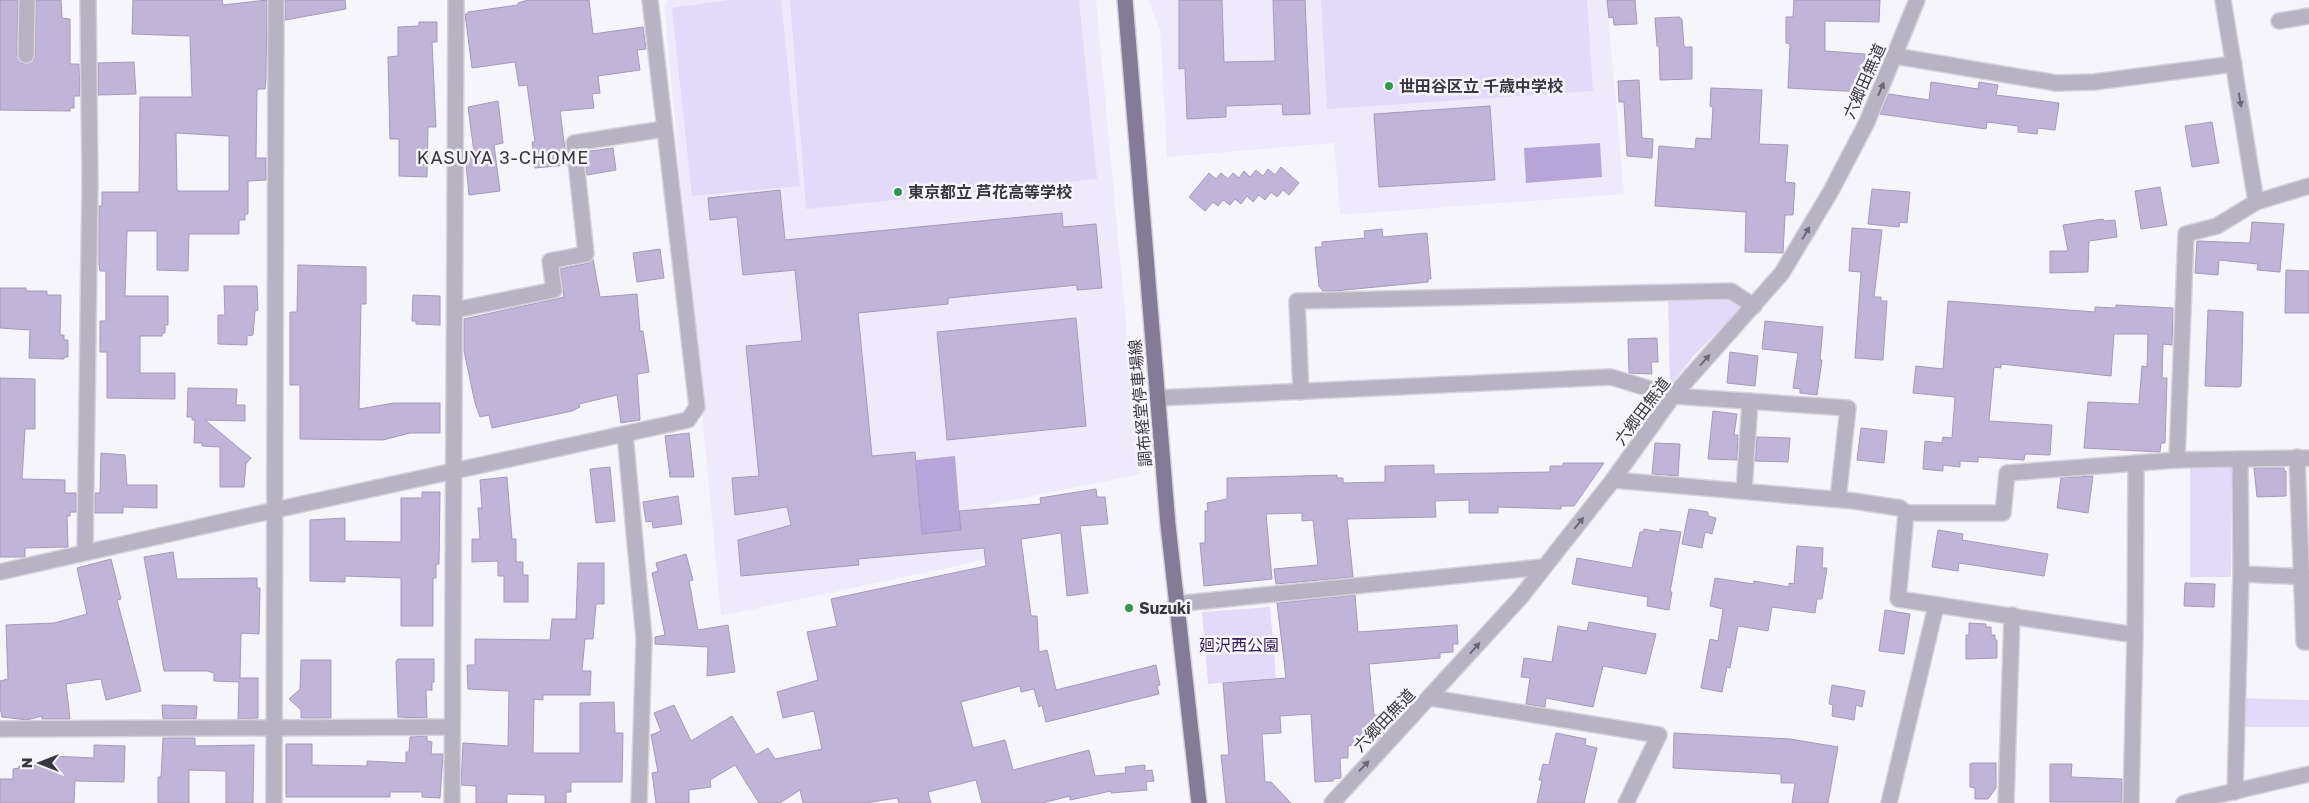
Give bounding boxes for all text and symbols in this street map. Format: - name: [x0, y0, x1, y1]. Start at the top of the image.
- street label: 六郷田無道: [1839, 40, 1889, 122]
- place label: 世田谷区立 千歳中学校: [1399, 76, 1563, 96]
- marker: 世田谷区立 千歳中学校: [1383, 80, 1395, 92]
- one-way arrow: [1877, 81, 1885, 96]
- one-way arrow: [2236, 92, 2244, 108]
- district label: KASUYA 3-CHOME: [417, 146, 589, 168]
- place label: 東京都立 芦花高等学校: [908, 182, 1072, 202]
- marker: 東京都立 芦花高等学校: [892, 186, 904, 198]
- one-way arrow: [1801, 226, 1810, 239]
- street label: 調布経堂停車場線: [1124, 338, 1156, 468]
- one-way arrow: [1700, 353, 1711, 366]
- street label: 六郷田無道: [1610, 373, 1674, 449]
- one-way arrow: [1573, 516, 1584, 529]
- place label: Suzuki: [1139, 598, 1191, 618]
- marker: Suzuki: [1123, 602, 1135, 614]
- park label: 廻沢西公園: [1199, 635, 1279, 655]
- one-way arrow: [1470, 641, 1481, 654]
- street label: 六郷田無道: [1349, 684, 1419, 756]
- north arrow: [15, 738, 65, 788]
- text: N: [18, 758, 35, 768]
- one-way arrow: [1358, 761, 1370, 773]

